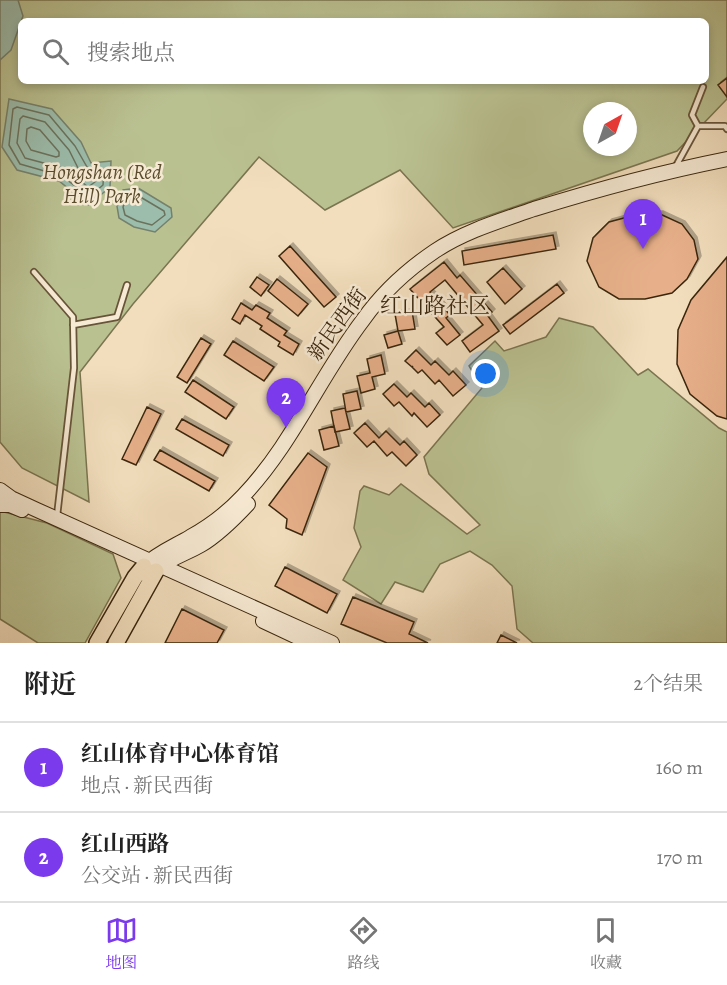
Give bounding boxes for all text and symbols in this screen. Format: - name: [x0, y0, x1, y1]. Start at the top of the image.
- search box: [18, 18, 709, 84]
- icon: search: [39, 35, 72, 68]
- text: 搜索地点: [87, 38, 175, 68]
- north arrow: [583, 102, 637, 156]
- park label: Hongshan (Red Hill) Park: [42, 158, 162, 210]
- pin: 1: [624, 200, 662, 249]
- street label: 新民西街: [301, 282, 373, 366]
- district label: 红山路社区: [380, 291, 490, 321]
- your location: [471, 359, 500, 388]
- pin: 2: [266, 378, 306, 428]
- text: 附近: [24, 667, 76, 702]
- text: 2个结果: [634, 670, 703, 697]
- text: 红山体育中心体育馆: [81, 739, 279, 769]
- text: 1: [40, 754, 47, 781]
- text: 160 m: [656, 754, 703, 781]
- text: 地点 · 新民西街: [81, 772, 213, 799]
- text: 红山西路: [81, 829, 169, 859]
- text: 2: [39, 844, 48, 871]
- text: 170 m: [657, 844, 703, 871]
- text: 公交站 · 新民西街: [81, 862, 233, 889]
- tab: 地图: [105, 914, 138, 974]
- tab: 路线: [347, 914, 380, 974]
- tab: 收藏: [589, 914, 622, 974]

